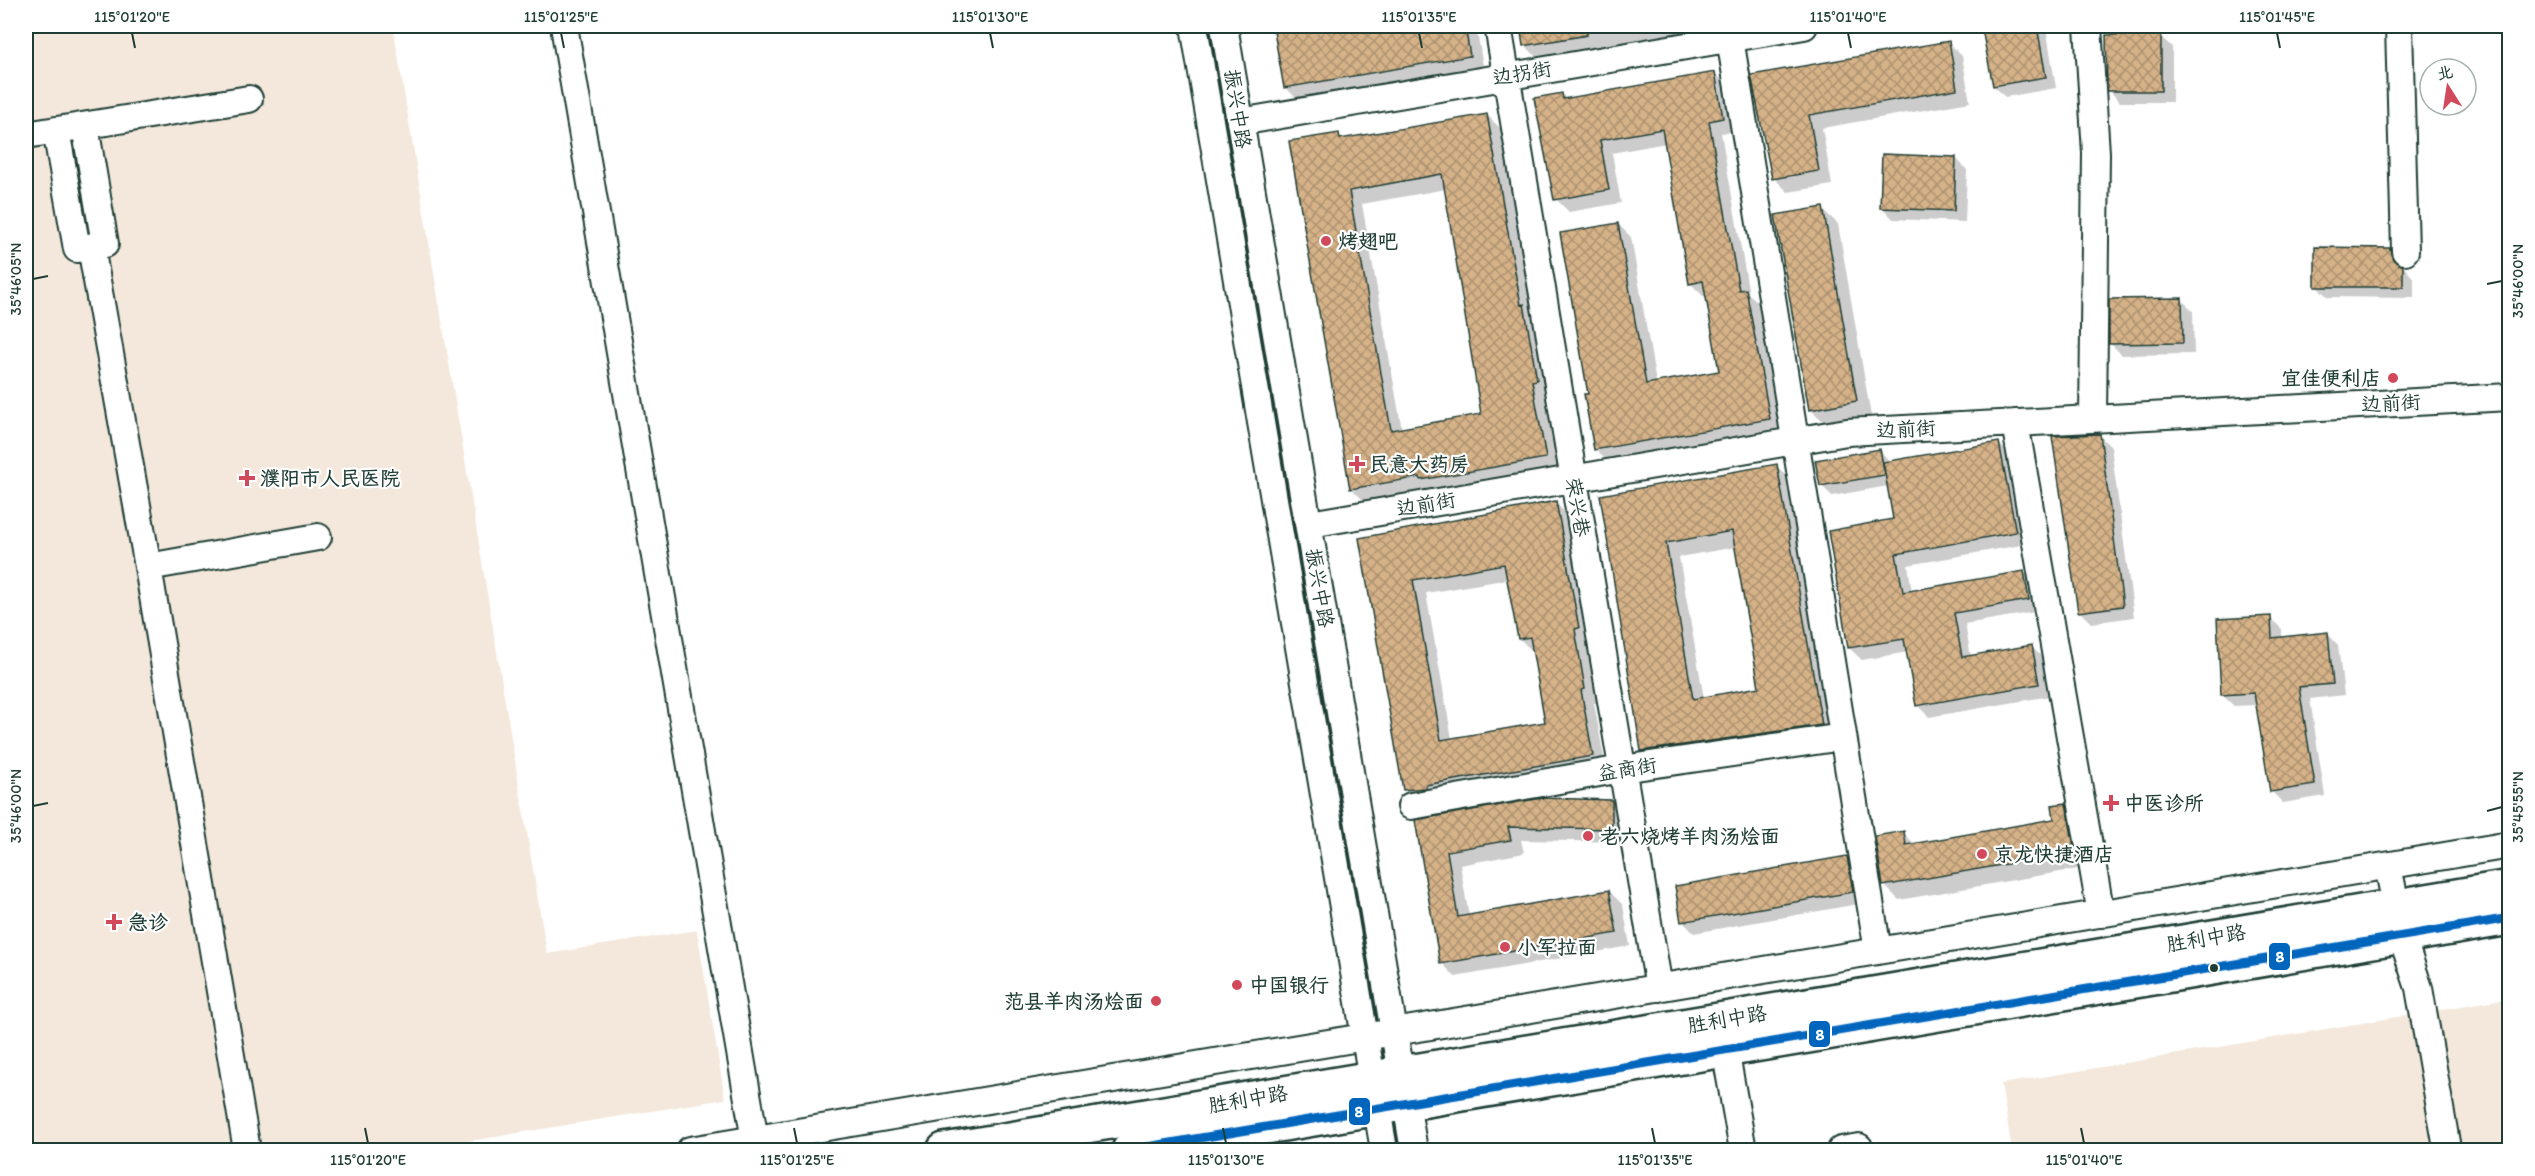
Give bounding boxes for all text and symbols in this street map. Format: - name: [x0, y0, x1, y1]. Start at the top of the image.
- text: 115°01'20"E: [94, 8, 170, 26]
- text: 115°01'25"E: [524, 8, 598, 26]
- text: 115°01'30"E: [952, 8, 1028, 26]
- text: 115°01'35"E: [1381, 8, 1457, 26]
- text: 115°01'40"E: [1809, 8, 1887, 26]
- text: 115°01'45"E: [2239, 8, 2315, 26]
- street label: 边拐街: [1490, 56, 1554, 90]
- north arrow: [2418, 57, 2478, 117]
- text: 北: [2435, 62, 2455, 84]
- street label: 振兴中路: [1220, 68, 1256, 151]
- place label: 烤翅吧: [1338, 229, 1398, 253]
- marker: 烤翅吧: [1319, 234, 1333, 248]
- text: 35°46'05"N: [7, 243, 25, 315]
- text: 35°46'00"N: [2509, 244, 2527, 318]
- place label: 宜佳便利店: [2281, 366, 2381, 390]
- marker: 宜佳便利店: [2386, 371, 2400, 385]
- street label: 边前街: [2360, 389, 2422, 417]
- street label: 边前街: [1875, 415, 1937, 443]
- place label: 民意大药房: [1369, 452, 1469, 476]
- marker: 民意大药房: [1350, 457, 1364, 471]
- place label: 濮阳市人民医院: [260, 466, 400, 490]
- marker: 濮阳市人民医院: [238, 469, 256, 487]
- street label: 荣兴巷: [1561, 475, 1595, 540]
- street label: 边前街: [1394, 487, 1458, 521]
- street label: 振兴中路: [1301, 547, 1339, 630]
- street label: 益商街: [1595, 752, 1659, 786]
- text: 35°46'00"N: [7, 769, 25, 843]
- text: 35°45'55"N: [2509, 771, 2527, 843]
- place label: 中医诊所: [2124, 791, 2204, 815]
- marker: 中医诊所: [2102, 794, 2120, 812]
- place label: 老六烧烤羊肉汤烩面: [1600, 824, 1780, 848]
- marker: 老六烧烤羊肉汤烩面: [1581, 829, 1595, 843]
- place label: 京龙快捷酒店: [1994, 842, 2114, 866]
- marker: 京龙快捷酒店: [1975, 847, 1989, 861]
- place label: 急诊: [128, 910, 168, 934]
- marker: 急诊: [105, 913, 123, 931]
- street label: 胜利中路: [2165, 919, 2248, 957]
- place label: 小军拉面: [1517, 935, 1597, 959]
- marker: 小军拉面: [1498, 940, 1512, 954]
- line badge: 8: [2268, 942, 2291, 971]
- text: 8: [2276, 947, 2285, 966]
- unlabelled marker: [2208, 962, 2220, 974]
- place label: 中国银行: [1249, 973, 1329, 997]
- marker: 中国银行: [1230, 978, 1244, 992]
- place label: 范县羊肉汤烩面: [1004, 989, 1144, 1013]
- marker: 范县羊肉汤烩面: [1149, 994, 1163, 1008]
- street label: 胜利中路: [1686, 1000, 1769, 1038]
- line badge: 8: [1808, 1020, 1831, 1048]
- text: 8: [1816, 1025, 1825, 1044]
- street label: 胜利中路: [1207, 1080, 1290, 1118]
- line badge: 8: [1348, 1097, 1371, 1126]
- text: 8: [1355, 1102, 1364, 1121]
- text: 115°01'20"E: [330, 1151, 406, 1169]
- text: 115°01'25"E: [760, 1151, 834, 1169]
- text: 115°01'30"E: [1188, 1151, 1264, 1169]
- text: 115°01'35"E: [1617, 1151, 1693, 1169]
- text: 115°01'40"E: [2045, 1151, 2123, 1169]

